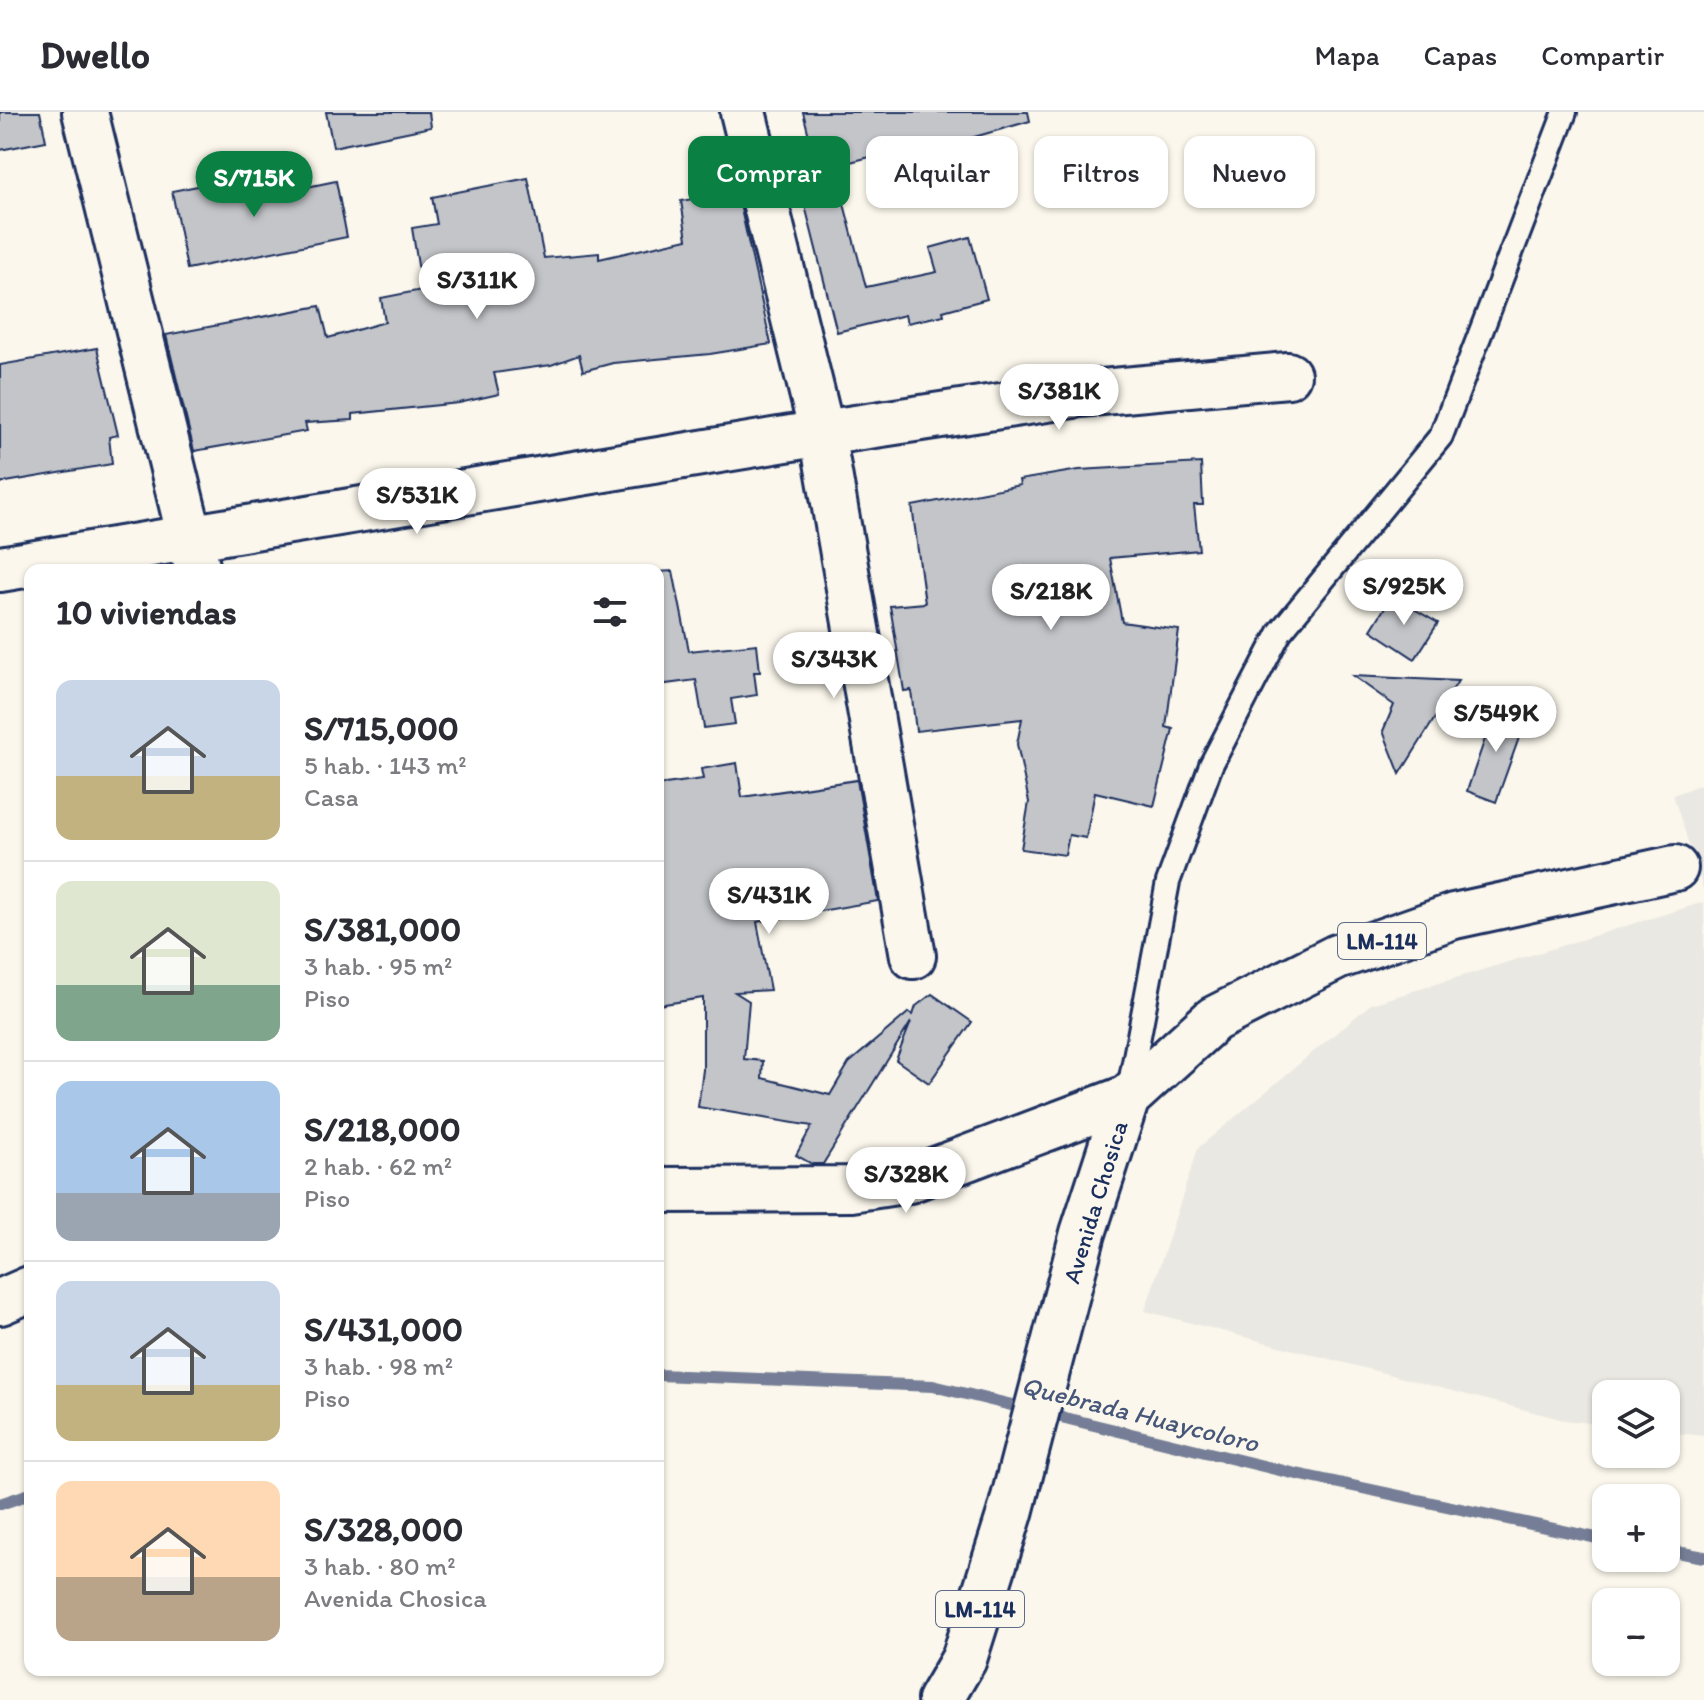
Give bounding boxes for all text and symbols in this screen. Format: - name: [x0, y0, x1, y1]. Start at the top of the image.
- text: Dwello: [40, 32, 150, 78]
- text: Mapa: [1314, 38, 1380, 72]
- text: Capas: [1424, 38, 1497, 72]
- text: Compartir: [1541, 38, 1664, 72]
- chip: Comprar: [688, 136, 850, 208]
- chip: Alquilar: [866, 136, 1018, 208]
- chip: Filtros: [1034, 136, 1168, 208]
- chip: Nuevo: [1184, 136, 1315, 208]
- pin: S/715K: [189, 151, 319, 219]
- text: S/715K: [214, 161, 294, 193]
- pin: S/311K: [412, 253, 542, 321]
- text: S/311K: [437, 263, 517, 295]
- pin: S/381K: [994, 364, 1124, 432]
- text: S/381K: [1018, 374, 1100, 406]
- pin: S/531K: [352, 468, 482, 536]
- text: S/531K: [376, 478, 458, 510]
- pin: S/925K: [1339, 559, 1469, 627]
- pin: S/218K: [986, 564, 1116, 632]
- text: S/925K: [1362, 569, 1446, 601]
- text: S/218K: [1010, 574, 1092, 606]
- icon: filters: [588, 590, 632, 634]
- text: 10 viviendas: [56, 592, 237, 633]
- pin: S/343K: [769, 632, 899, 700]
- text: S/343K: [791, 642, 877, 674]
- pin: S/549K: [1431, 686, 1561, 754]
- text: S/549K: [1453, 696, 1539, 728]
- text: S/715,000: [304, 708, 459, 749]
- icon: home: [120, 712, 216, 808]
- text: 5 hab. · 143 m²: [304, 749, 467, 781]
- text: Casa: [304, 781, 359, 813]
- pin: S/431K: [704, 868, 834, 936]
- text: S/431K: [727, 878, 811, 910]
- text: S/381,000: [304, 909, 461, 950]
- icon: home: [120, 913, 216, 1009]
- road number: LM-114: [1338, 923, 1426, 959]
- text: 3 hab. · 95 m²: [304, 950, 453, 982]
- text: Piso: [304, 982, 350, 1014]
- text: S/218,000: [304, 1109, 461, 1150]
- icon: home: [120, 1113, 216, 1209]
- street label: Avenida Chosica: [1056, 1117, 1134, 1287]
- pin: S/328K: [841, 1147, 971, 1215]
- text: 2 hab. · 62 m²: [304, 1150, 452, 1182]
- text: S/328K: [864, 1157, 948, 1189]
- text: Piso: [304, 1182, 350, 1214]
- text: S/431,000: [304, 1309, 463, 1350]
- icon: home: [120, 1313, 216, 1409]
- text: 3 hab. · 98 m²: [304, 1350, 453, 1382]
- water label: Quebrada Huaycoloro: [1018, 1369, 1263, 1459]
- map controls: [1592, 1380, 1680, 1676]
- button: layers: [1592, 1380, 1680, 1468]
- text: Piso: [304, 1382, 350, 1414]
- button: +: [1592, 1484, 1680, 1572]
- text: S/328,000: [304, 1509, 463, 1550]
- icon: home: [120, 1513, 216, 1609]
- text: 3 hab. · 80 m²: [304, 1550, 456, 1582]
- text: Avenida Chosica: [304, 1582, 487, 1614]
- button: −: [1592, 1588, 1680, 1676]
- road number: LM-114: [936, 1591, 1024, 1627]

